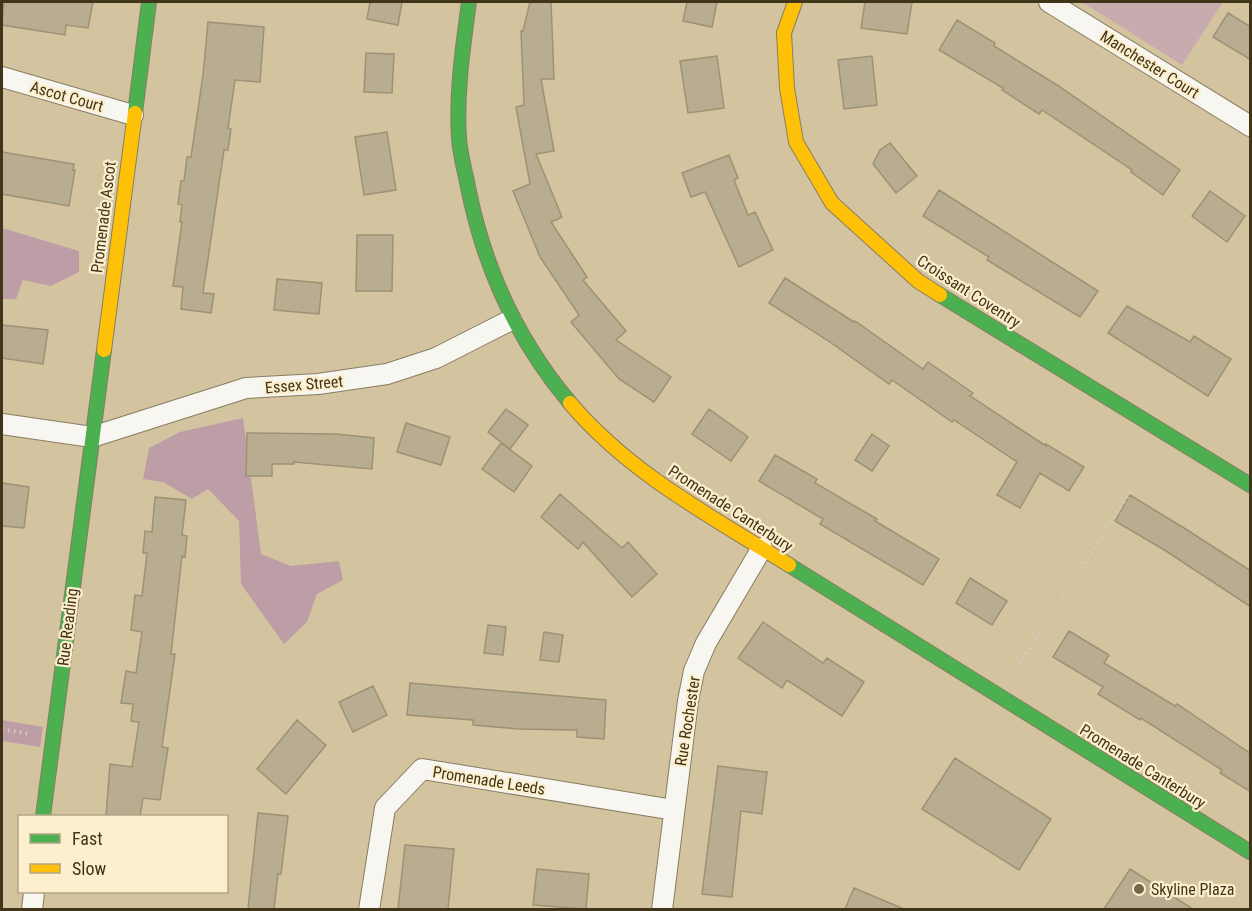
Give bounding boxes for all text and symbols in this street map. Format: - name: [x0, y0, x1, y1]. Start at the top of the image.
- street label: Manchester Court: [1097, 26, 1203, 103]
- street label: Ascot Court: [28, 77, 106, 116]
- street label: Promenade Ascot: [87, 160, 120, 274]
- street label: Croissant Coventry: [914, 251, 1024, 332]
- street label: Essex Street: [264, 372, 344, 397]
- street label: Promenade Canterbury: [665, 461, 797, 556]
- street label: Rue Reading: [53, 587, 82, 667]
- street label: Rue Rochester: [671, 675, 704, 767]
- street label: Promenade Canterbury: [1076, 720, 1209, 813]
- street label: Promenade Leeds: [431, 762, 546, 799]
- legend: [18, 815, 228, 893]
- text: Fast: [72, 828, 103, 849]
- text: Slow: [72, 858, 107, 879]
- place label: Skyline Plaza: [1151, 880, 1234, 899]
- marker: Skyline Plaza: [1132, 882, 1146, 896]

